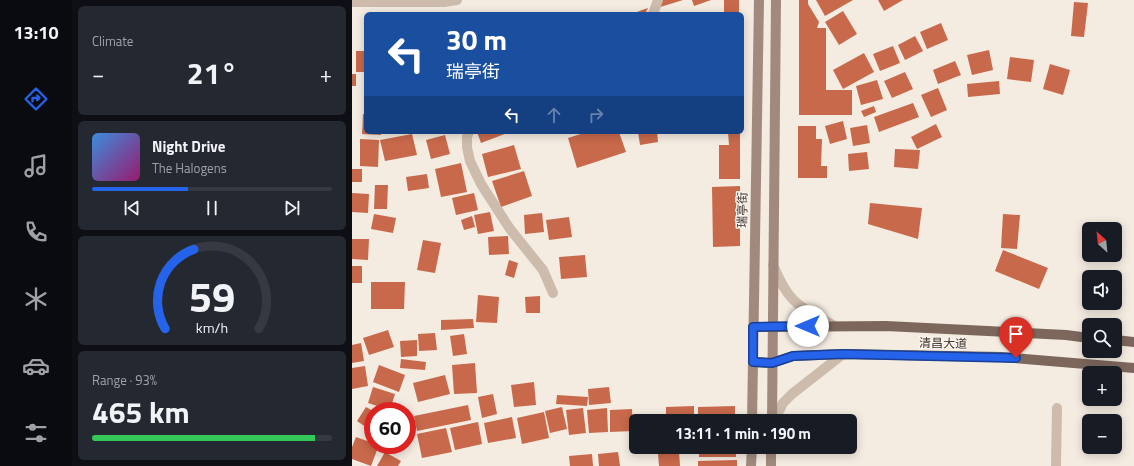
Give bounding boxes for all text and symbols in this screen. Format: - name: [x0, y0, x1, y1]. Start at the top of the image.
- text: 30 m: [446, 18, 507, 61]
- text: 13:10: [14, 19, 58, 46]
- icon: left: [380, 28, 432, 80]
- text: Climate: [92, 31, 133, 51]
- text: 21°: [187, 50, 237, 96]
- text: −: [92, 57, 104, 91]
- text: +: [320, 57, 332, 91]
- text: 瑞亭街: [446, 58, 500, 85]
- icon: directions: [22, 85, 50, 113]
- icon: left: [501, 104, 523, 126]
- icon: ahead: [543, 104, 565, 126]
- icon: right: [585, 104, 607, 126]
- text: Night Drive: [152, 135, 225, 158]
- icon: music: [22, 152, 50, 180]
- text: The Halogens: [152, 158, 227, 178]
- street label: 瑞亭街: [732, 192, 752, 228]
- icon: previous: [121, 197, 143, 219]
- icon: pause: [201, 197, 223, 219]
- icon: next: [281, 197, 303, 219]
- icon: phone: [22, 218, 50, 246]
- north arrow: [1082, 222, 1122, 262]
- map controls: [1082, 222, 1122, 454]
- text: 59: [189, 264, 235, 327]
- button: sound: [1082, 270, 1122, 310]
- icon: climate: [22, 285, 50, 313]
- position arrow: [787, 305, 829, 347]
- text: km/h: [196, 316, 228, 338]
- pin: [999, 317, 1033, 358]
- button: search: [1082, 318, 1122, 358]
- icon: arrive: [1005, 323, 1027, 345]
- street label: 清昌大道: [919, 333, 967, 353]
- icon: car: [22, 352, 50, 380]
- button: +: [1082, 366, 1122, 406]
- text: Range · 93%: [92, 370, 157, 390]
- text: 465 km: [92, 389, 190, 435]
- speed limit sign: 60: [364, 402, 416, 454]
- button: −: [1082, 414, 1122, 454]
- icon: filters: [22, 419, 50, 447]
- text: 13:11 · 1 min · 190 m: [675, 422, 811, 445]

